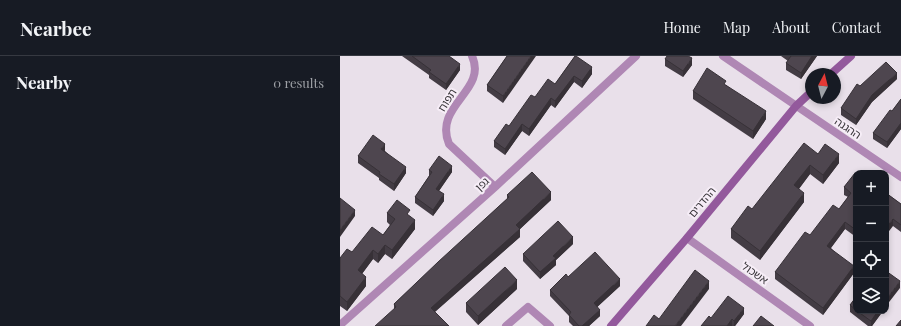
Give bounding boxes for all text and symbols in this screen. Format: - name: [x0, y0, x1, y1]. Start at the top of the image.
- text: Nearbee: [20, 15, 92, 41]
- text: Home: [663, 18, 701, 37]
- text: Map: [723, 18, 750, 37]
- text: About: [772, 18, 810, 37]
- text: Contact: [832, 18, 881, 37]
- north arrow: [805, 68, 841, 104]
- text: Nearby: [16, 71, 71, 93]
- text: 0 results: [273, 74, 324, 91]
- street label: תפוח: [434, 85, 459, 114]
- street label: ההגנה: [832, 113, 865, 142]
- map controls: [853, 170, 889, 314]
- button: +: [853, 170, 889, 206]
- street label: גפן: [471, 173, 492, 194]
- street label: ההדרים: [684, 183, 719, 220]
- button: −: [853, 206, 889, 242]
- button: locate: [853, 242, 889, 278]
- street label: אשכול: [739, 258, 772, 287]
- button: layers: [853, 278, 889, 314]

